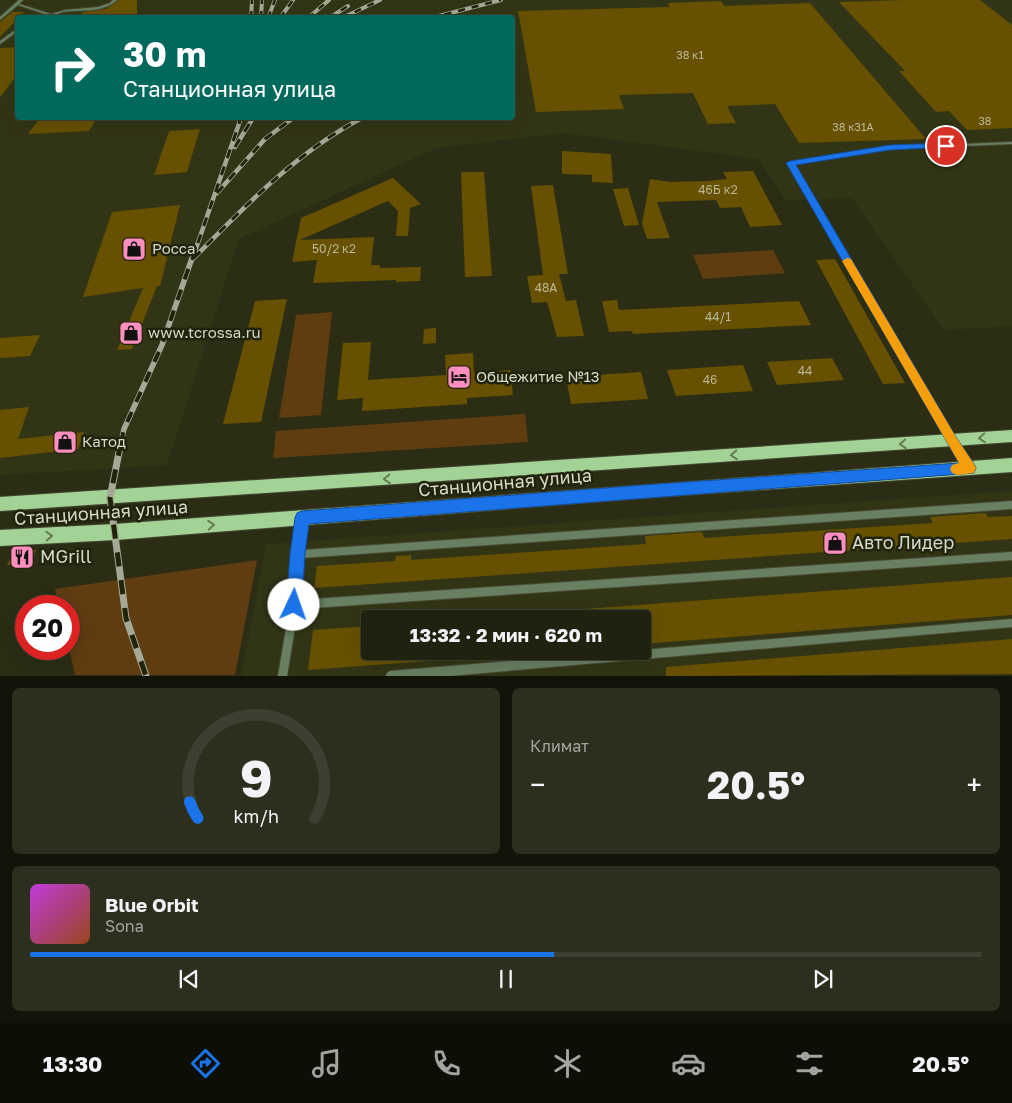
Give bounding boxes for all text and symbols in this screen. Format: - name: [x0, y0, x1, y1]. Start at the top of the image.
- text: 30 m: [123, 33, 206, 75]
- icon: right: [40, 35, 105, 100]
- house number: 38 к1: [676, 48, 704, 61]
- text: Станционная улица: [123, 75, 336, 102]
- house number: 38: [978, 114, 992, 127]
- house number: 38 к31А: [832, 120, 874, 133]
- pin: [925, 125, 967, 167]
- icon: arrive: [932, 132, 960, 160]
- house number: 46Б к2: [698, 182, 738, 197]
- shop icon: Росса: [121, 236, 147, 262]
- place label: Росса: [152, 239, 196, 257]
- house number: 50/2 к2: [312, 241, 356, 256]
- house number: 48А: [535, 280, 557, 295]
- house number: 44/1: [705, 309, 731, 324]
- shop icon: www.tcrossa.ru: [118, 320, 144, 346]
- place label: www.tcrossa.ru: [148, 323, 261, 341]
- house number: 44: [798, 363, 812, 378]
- hotel icon: Общежитие №13: [446, 364, 472, 390]
- place label: Общежитие №13: [476, 367, 600, 385]
- house number: 46: [703, 372, 717, 387]
- shop icon: Катод: [52, 429, 78, 455]
- place label: Катод: [82, 432, 126, 450]
- one-way arrow: [977, 433, 985, 444]
- one-way arrow: [898, 438, 906, 449]
- one-way arrow: [730, 450, 738, 461]
- street label: Станционная улица: [417, 463, 593, 501]
- one-way arrow: [382, 473, 390, 484]
- street label: Станционная улица: [13, 495, 189, 529]
- one-way arrow: [207, 519, 215, 530]
- one-way arrow: [45, 530, 53, 541]
- shop icon: Авто Лидер: [822, 530, 848, 556]
- place label: Авто Лидер: [852, 531, 954, 553]
- restaurant icon: MGrill: [9, 544, 35, 570]
- place label: MGrill: [40, 545, 92, 567]
- position arrow: [267, 578, 319, 630]
- speed limit sign: 20: [15, 595, 80, 660]
- text: 13:32 · 2 мин · 620 m: [410, 623, 602, 646]
- text: Климат: [530, 736, 589, 756]
- text: 9: [239, 746, 273, 808]
- text: 20.5°: [707, 762, 805, 807]
- text: −: [530, 768, 545, 801]
- text: +: [967, 768, 982, 801]
- text: km/h: [233, 805, 279, 827]
- text: Blue Orbit: [105, 893, 199, 916]
- text: Sona: [105, 916, 144, 936]
- icon: previous: [175, 965, 203, 993]
- icon: pause: [492, 965, 520, 993]
- icon: next: [809, 965, 837, 993]
- icon: directions: [188, 1046, 223, 1081]
- icon: music: [309, 1046, 344, 1081]
- icon: phone: [429, 1046, 464, 1081]
- icon: climate: [550, 1046, 585, 1081]
- icon: car: [671, 1046, 706, 1081]
- icon: filters: [792, 1046, 827, 1081]
- text: 13:30: [43, 1050, 102, 1077]
- text: 20.5°: [912, 1050, 969, 1077]

